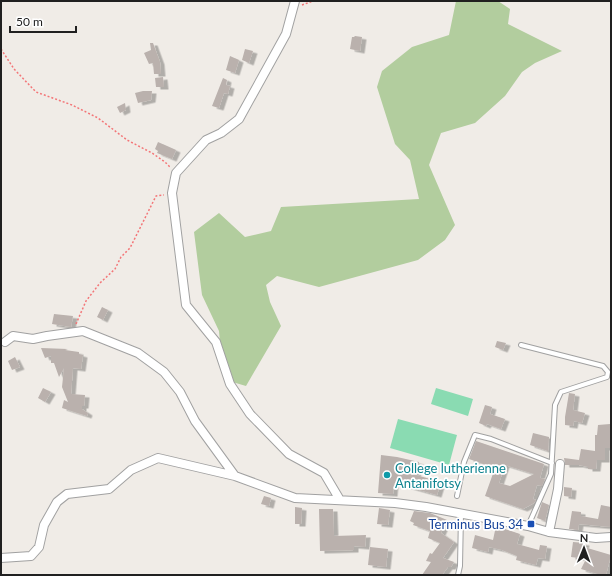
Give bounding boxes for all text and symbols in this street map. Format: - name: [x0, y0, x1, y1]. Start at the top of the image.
- scale bar: [10, 8, 76, 34]
- text: 50 m: [16, 14, 43, 29]
- place label: College lutherienne Antanifotsy: [395, 460, 506, 491]
- marker: College lutherienne Antanifotsy: [382, 470, 392, 480]
- place label: Terminus Bus 34: [428, 516, 523, 532]
- marker: Terminus Bus 34: [526, 519, 536, 529]
- north arrow: [564, 528, 604, 568]
- text: N: [580, 531, 589, 544]

